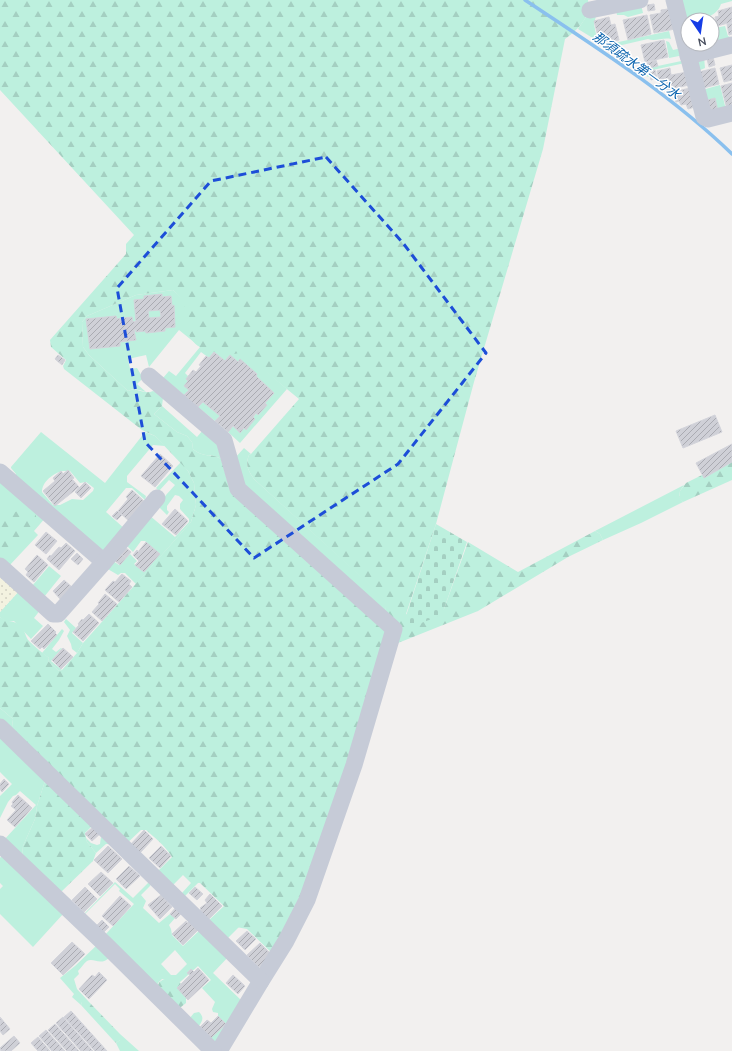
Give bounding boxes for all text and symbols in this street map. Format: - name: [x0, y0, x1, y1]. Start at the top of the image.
- north arrow: [680, 12, 720, 52]
- water label: 那須疏水第一分水: [589, 28, 685, 105]
- text: N: [696, 33, 708, 49]

